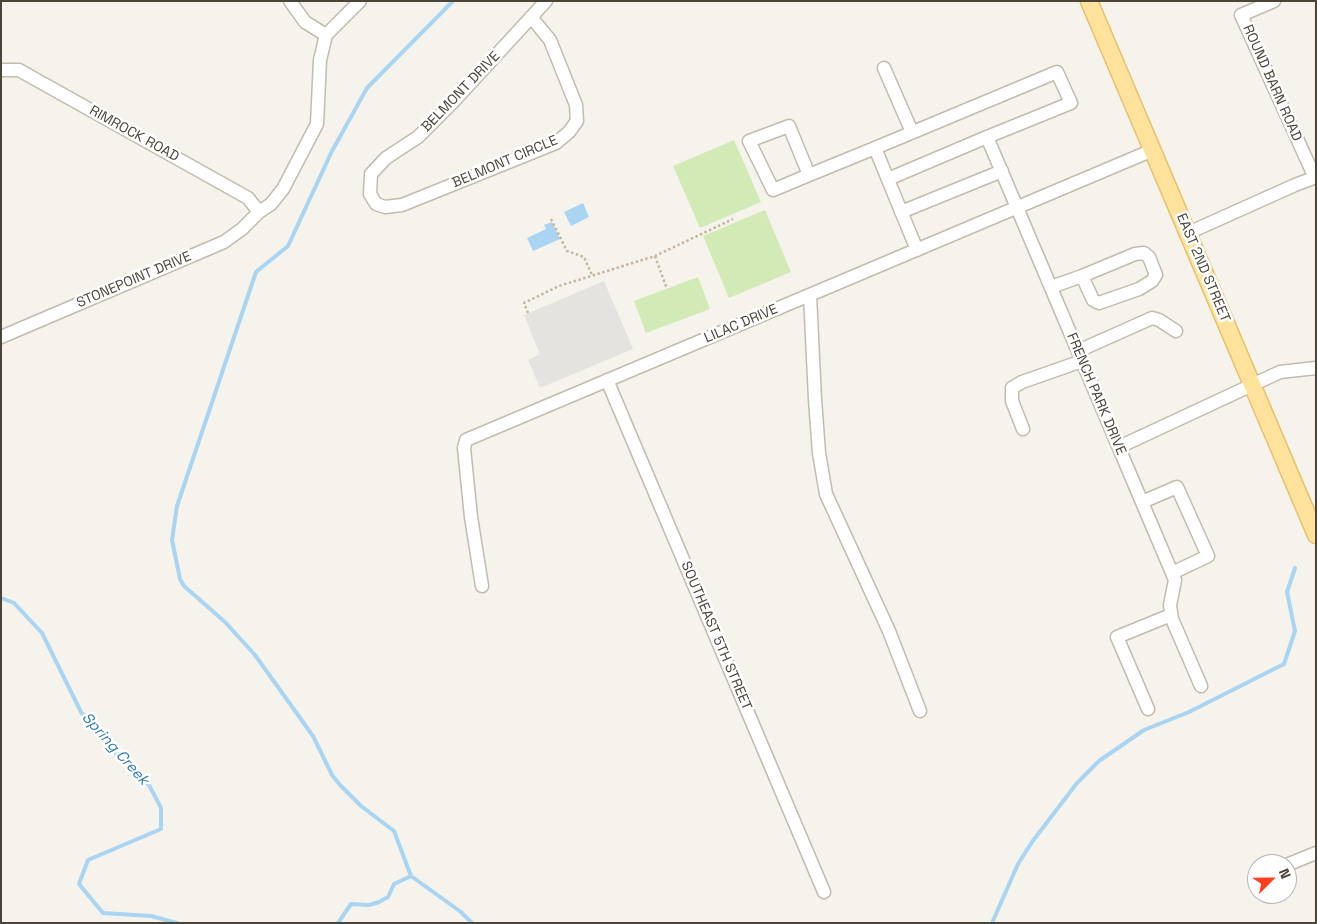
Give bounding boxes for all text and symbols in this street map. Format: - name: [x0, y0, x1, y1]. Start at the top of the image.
- street label: ROUND BARN ROAD: [1239, 22, 1305, 144]
- street label: BELMONT DRIVE: [418, 48, 504, 136]
- street label: RIMROCK ROAD: [86, 102, 182, 166]
- street label: BELMONT CIRCLE: [450, 132, 560, 192]
- street label: EAST 2ND STREET: [1173, 211, 1233, 325]
- street label: STONEPOINT DRIVE: [74, 248, 194, 312]
- street label: LILAC DRIVE: [702, 301, 780, 347]
- street label: FRENCH PARK DRIVE: [1063, 331, 1129, 457]
- street label: SOUTHEAST 5TH STREET: [677, 559, 755, 713]
- water label: Spring Creek: [78, 709, 152, 789]
- north arrow: [1247, 854, 1297, 904]
- text: N: [1275, 866, 1295, 881]

